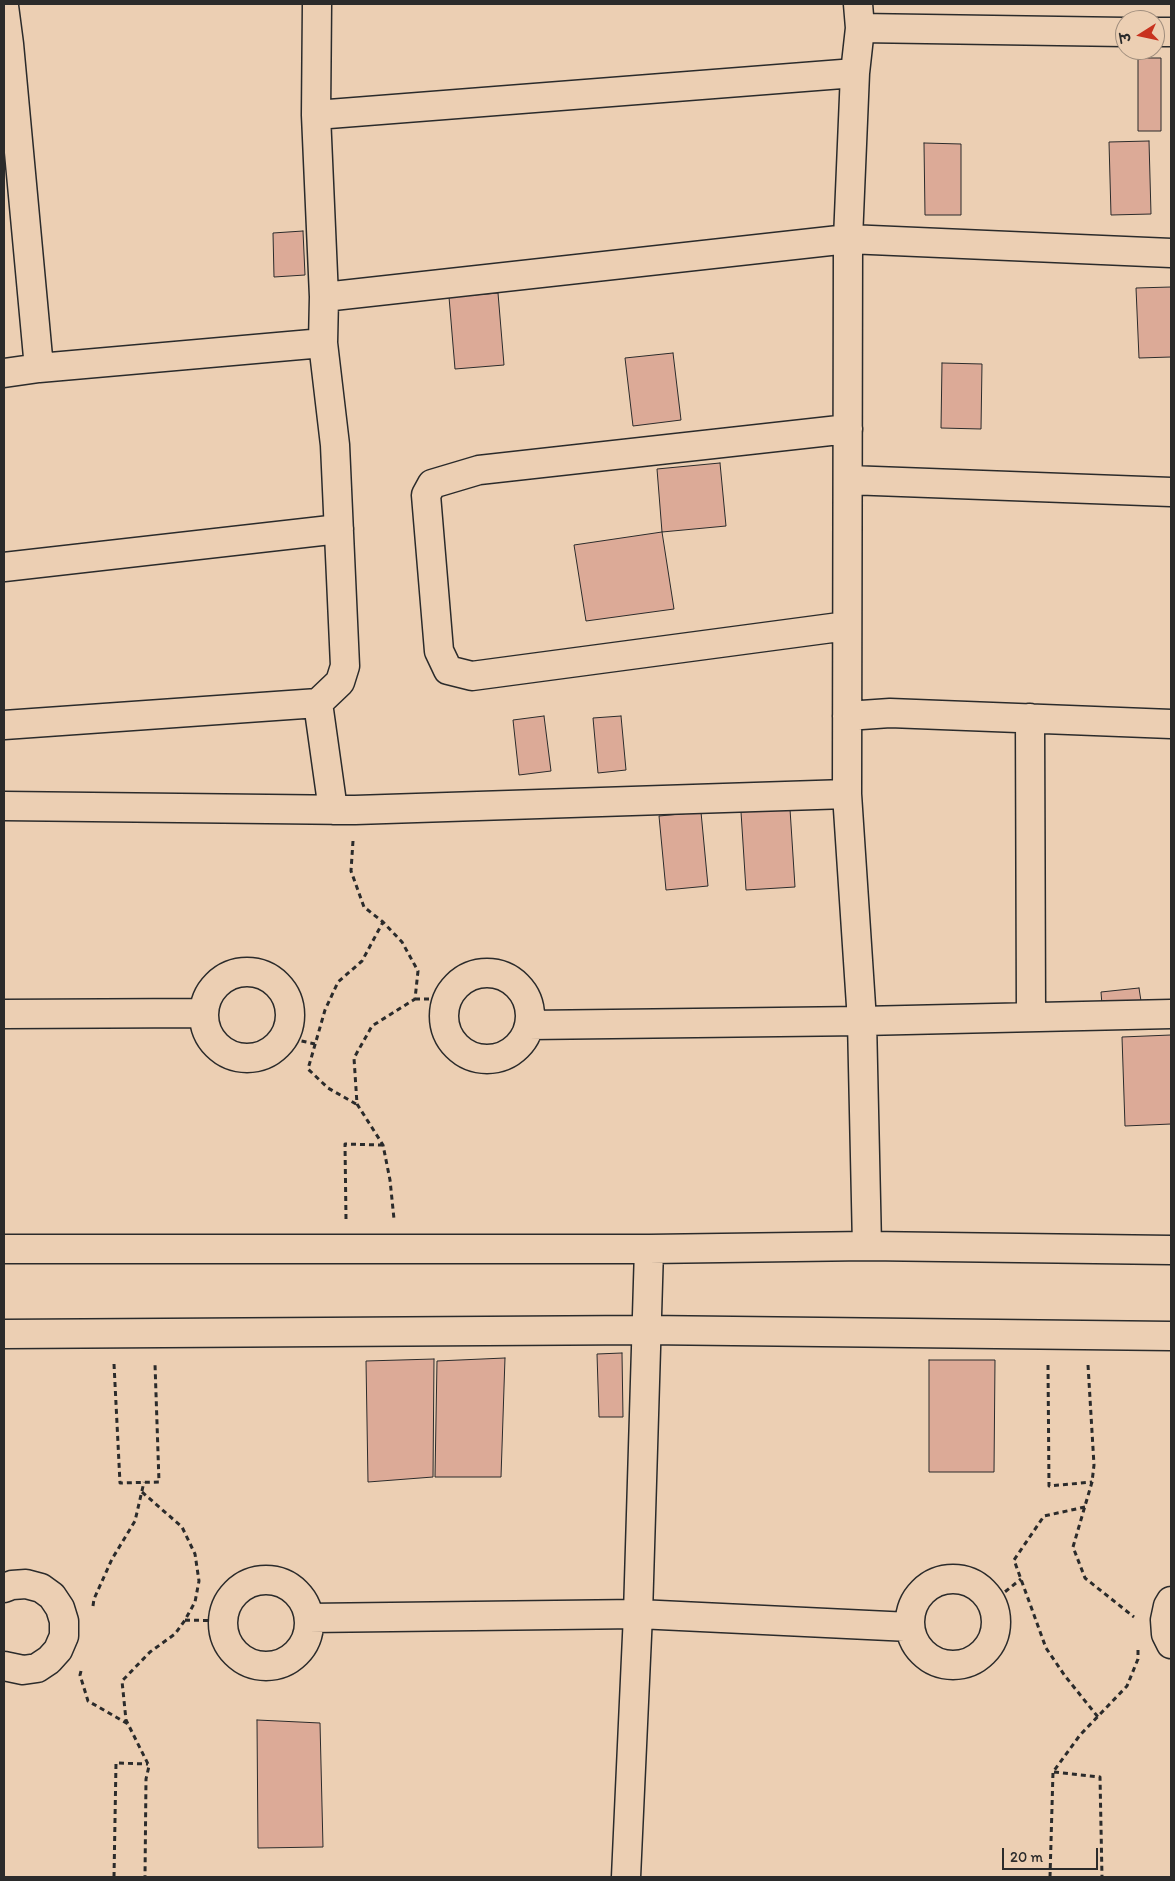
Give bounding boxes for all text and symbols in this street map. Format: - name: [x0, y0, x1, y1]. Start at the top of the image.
- north arrow: [1115, 10, 1165, 60]
- text: उ: [1117, 31, 1135, 44]
- scale bar: [1005, 1838, 1101, 1870]
- text: 20 m: [1010, 1848, 1043, 1866]

